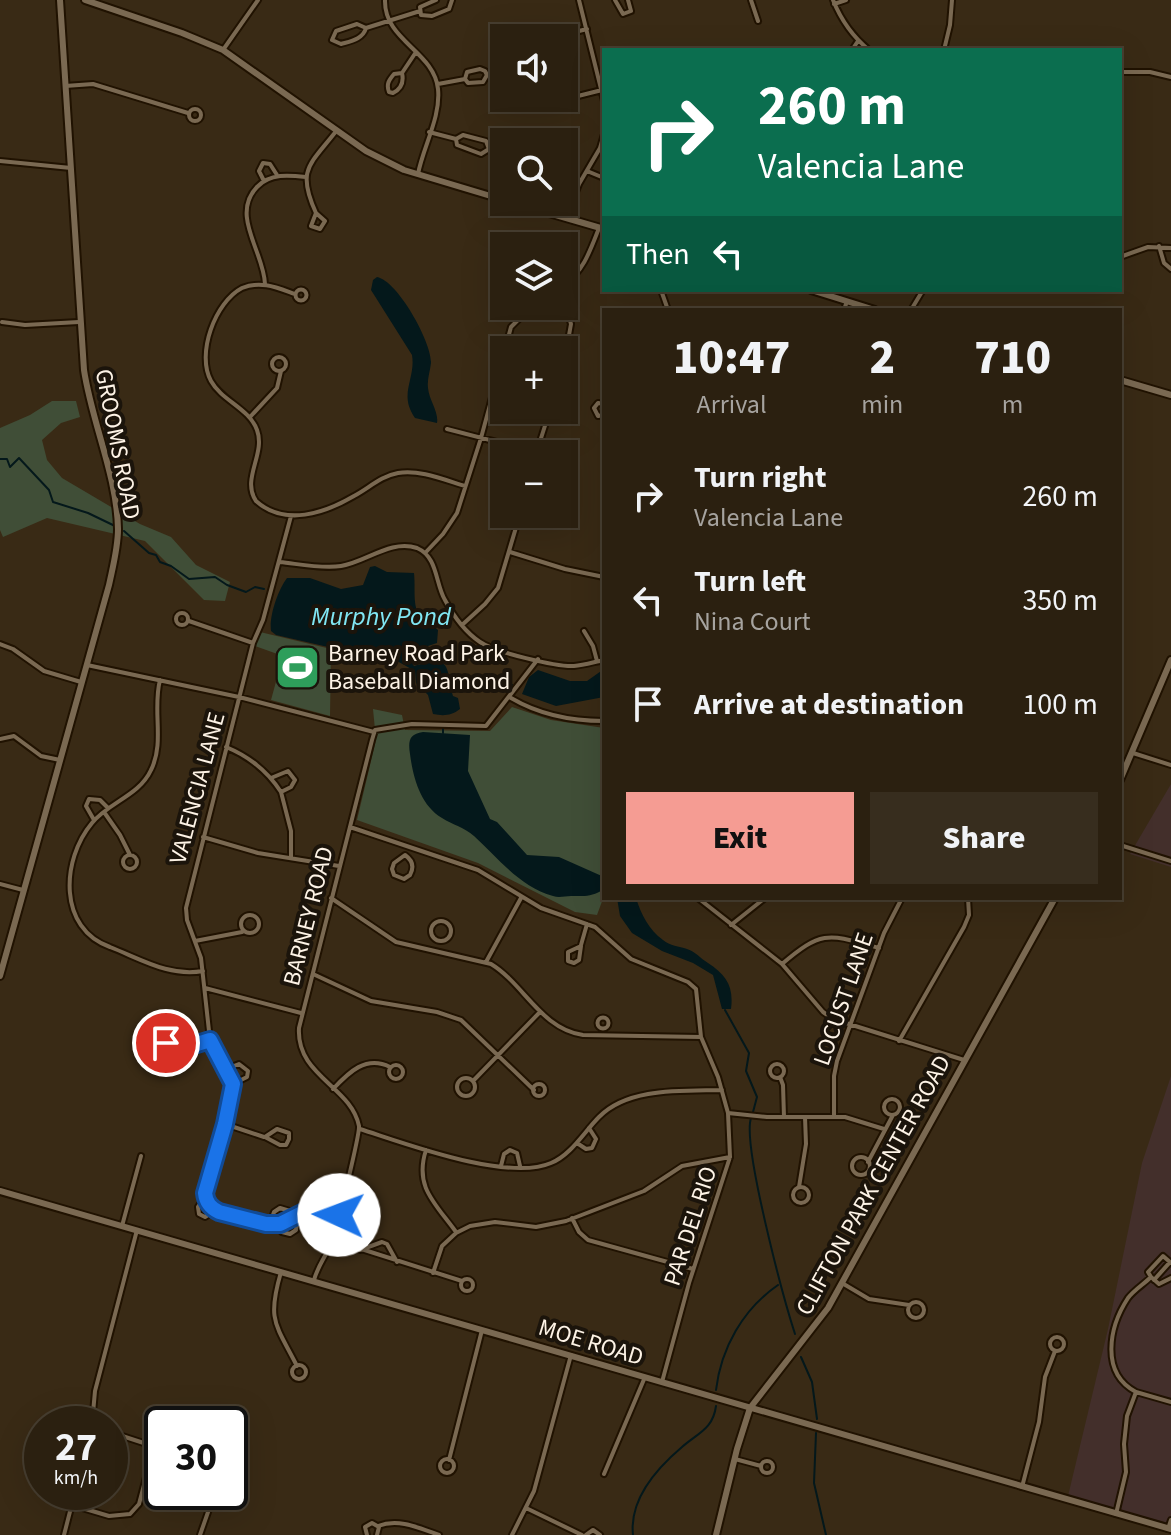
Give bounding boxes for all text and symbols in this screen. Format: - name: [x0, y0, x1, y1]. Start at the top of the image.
- map controls: [490, 24, 578, 528]
- button: sound: [490, 24, 578, 112]
- text: 260 m: [758, 67, 906, 146]
- icon: right: [626, 80, 730, 184]
- button: search: [490, 128, 578, 216]
- text: Valencia Lane: [758, 141, 964, 192]
- button: layers: [490, 232, 578, 320]
- icon: left: [706, 232, 750, 276]
- text: Then: [626, 233, 690, 276]
- text: 10:47: [673, 324, 790, 392]
- text: 2: [869, 324, 895, 392]
- text: 710: [974, 324, 1051, 392]
- button: +: [490, 336, 578, 424]
- street label: GROOMS ROAD: [86, 366, 149, 522]
- text: Arrival: [697, 386, 767, 423]
- text: min: [861, 386, 903, 423]
- text: m: [1002, 386, 1023, 423]
- button: −: [490, 440, 578, 528]
- text: Turn right: [694, 456, 826, 499]
- icon: right: [626, 474, 670, 518]
- text: 260 m: [1022, 475, 1098, 518]
- text: Valencia Lane: [694, 499, 843, 536]
- text: Turn left: [694, 560, 806, 603]
- icon: left: [626, 578, 670, 622]
- text: 350 m: [1022, 579, 1098, 622]
- water label: Murphy Pond: [311, 598, 452, 635]
- text: Nina Court: [694, 603, 811, 640]
- place label: Barney Road Park Baseball Diamond: [328, 636, 510, 699]
- sports icon: Barney Road Park Baseball Diamond: [273, 643, 321, 691]
- icon: arrive: [626, 682, 670, 726]
- text: Arrive at destination: [694, 683, 964, 726]
- text: 100 m: [1022, 683, 1098, 726]
- street label: VALENCIA LANE: [160, 708, 235, 868]
- button: Exit: [626, 792, 854, 884]
- button: Share: [870, 792, 1098, 884]
- street label: BARNEY ROAD: [274, 843, 343, 989]
- street label: LOCUST LANE: [804, 928, 883, 1070]
- pin: [132, 1009, 200, 1077]
- icon: arrive: [144, 1021, 188, 1065]
- street label: CLIFTON PARK CENTER ROAD: [787, 1049, 960, 1322]
- street label: PAR DEL RIO: [655, 1162, 726, 1290]
- position arrow: [297, 1173, 381, 1257]
- street label: MOE ROAD: [534, 1310, 648, 1375]
- speed limit sign: 30: [144, 1406, 248, 1510]
- text: 27: [55, 1419, 97, 1476]
- text: km/h: [54, 1464, 98, 1492]

